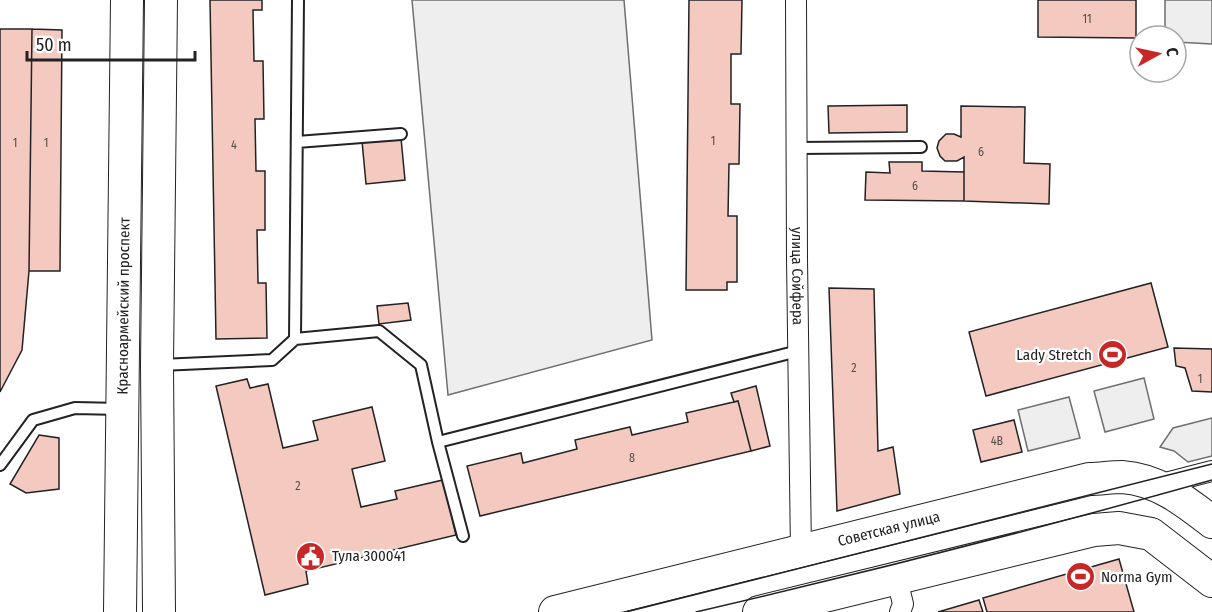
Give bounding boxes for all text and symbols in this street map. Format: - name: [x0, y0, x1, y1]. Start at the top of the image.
- house number: 11: [1082, 12, 1092, 26]
- scale bar: [27, 24, 195, 62]
- north arrow: [1128, 24, 1188, 84]
- text: 50 m: [36, 34, 72, 56]
- text: С: [1162, 47, 1182, 58]
- house number: 1: [711, 134, 715, 148]
- house number: 1: [13, 136, 17, 150]
- house number: 1: [44, 136, 48, 150]
- house number: 4: [231, 138, 237, 152]
- house number: 6: [978, 145, 984, 159]
- house number: 6: [912, 179, 918, 193]
- street label: Красноармейский проспект: [113, 216, 134, 395]
- street label: улица Сойфера: [788, 227, 807, 325]
- sports icon: Lady Stretch: [1097, 339, 1129, 371]
- place label: Lady Stretch: [1016, 346, 1092, 364]
- house number: 2: [851, 361, 857, 375]
- house number: 1: [1198, 372, 1202, 386]
- house number: 4В: [991, 434, 1004, 448]
- house number: 8: [629, 451, 635, 465]
- house number: 2: [295, 479, 301, 493]
- street label: Советская улица: [836, 507, 942, 550]
- public building icon: Тула 300041: [295, 540, 327, 572]
- place label: Тула 300041: [332, 547, 406, 565]
- sports icon: Norma Gym: [1064, 561, 1096, 593]
- place label: Norma Gym: [1101, 568, 1172, 586]

